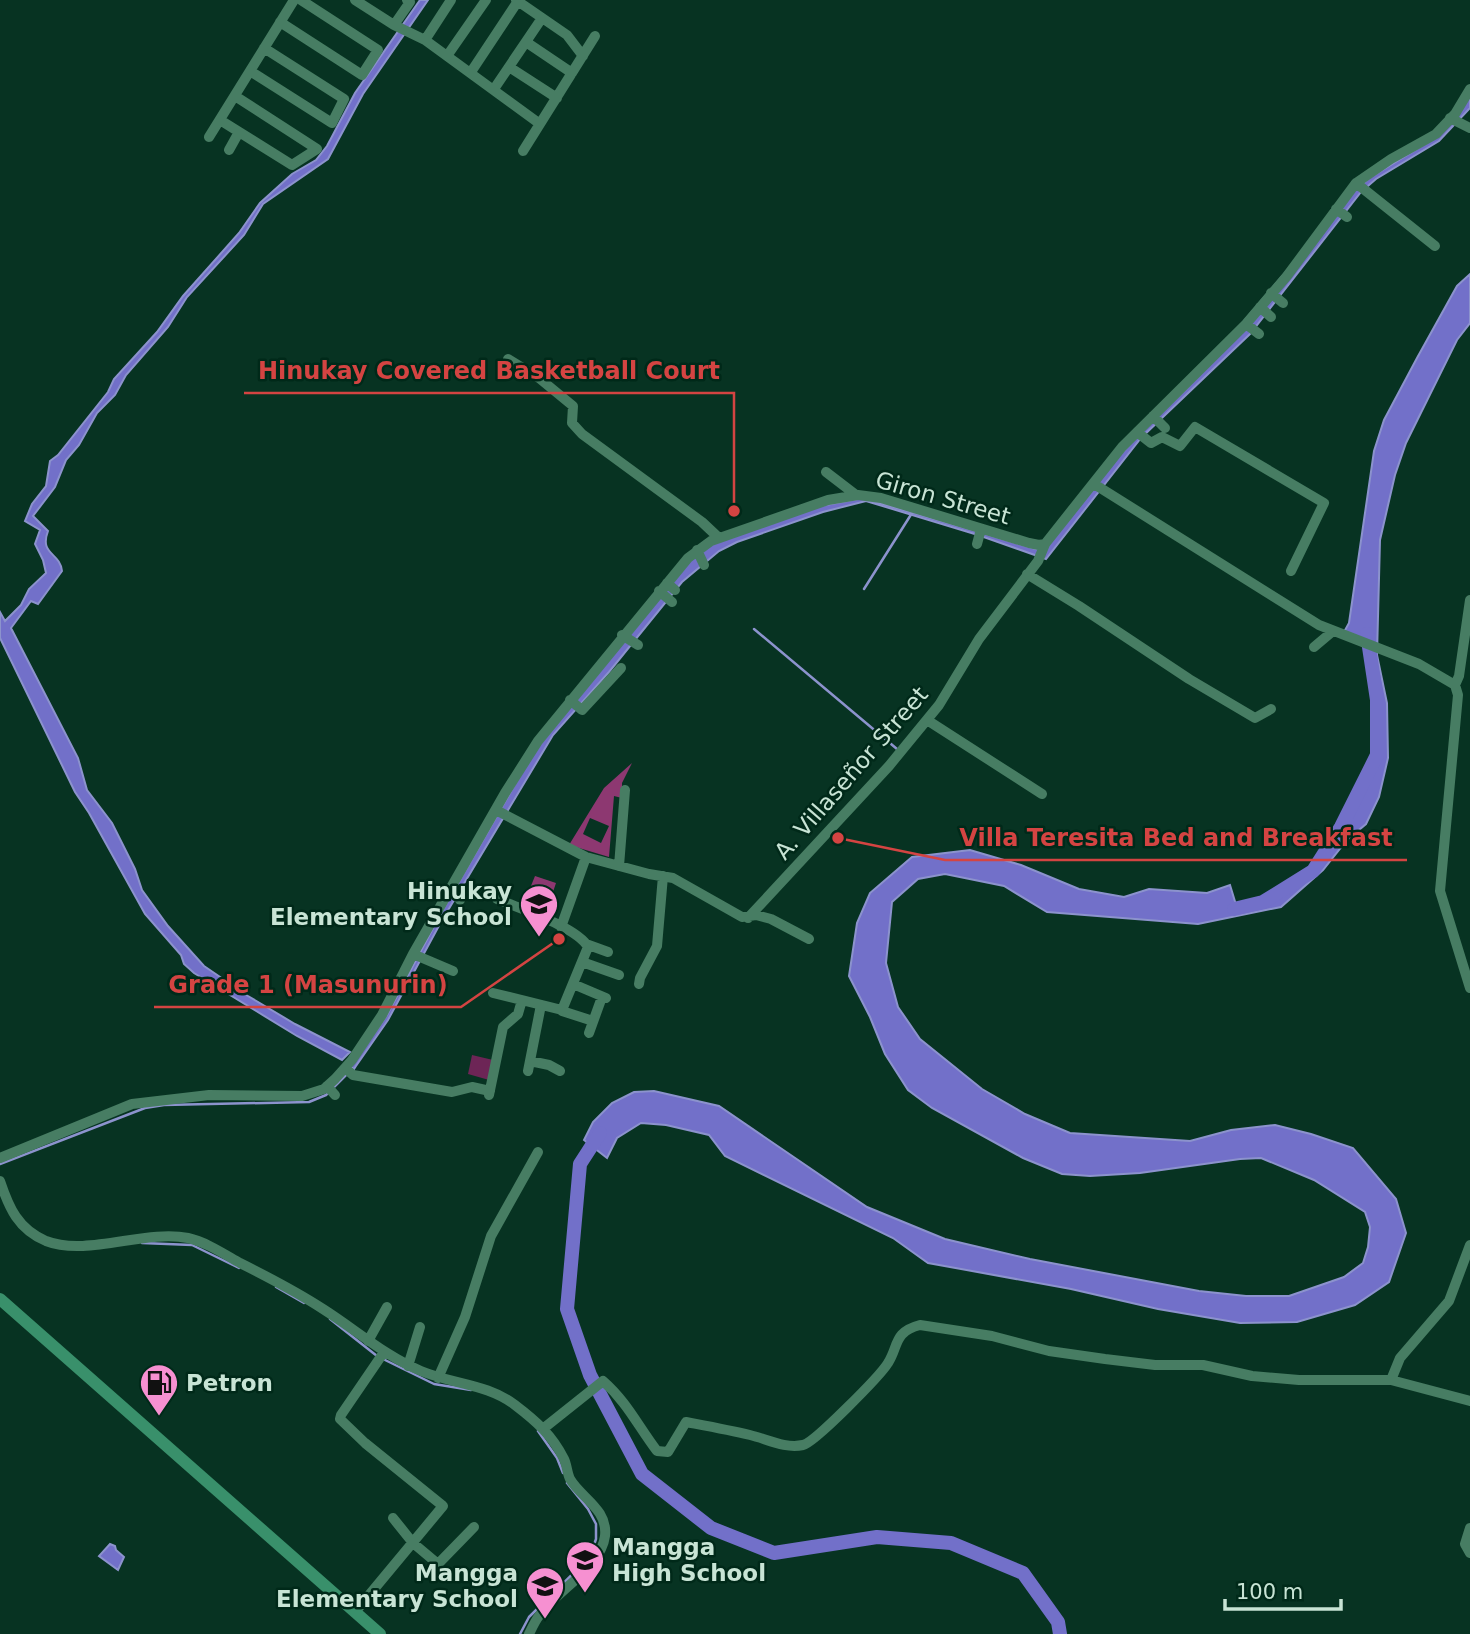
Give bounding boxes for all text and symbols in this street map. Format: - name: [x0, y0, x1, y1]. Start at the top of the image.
- callout: Hinukay Covered Basketball Court: [244, 348, 734, 393]
- text: Hinukay Covered Basketball Court: [258, 357, 720, 385]
- street label: Giron Street: [873, 466, 1013, 530]
- street label: A. Villaseñor Street: [769, 681, 933, 865]
- callout: Villa Teresita Bed and Breakfast: [945, 815, 1407, 860]
- text: Villa Teresita Bed and Breakfast: [959, 824, 1393, 852]
- place label: Hinukay Elementary School: [270, 878, 512, 930]
- school or university icon: Hinukay Elementary School: [518, 883, 560, 938]
- callout: Grade 1 (Masunurin): [154, 962, 461, 1007]
- text: Grade 1 (Masunurin): [168, 971, 448, 999]
- fuel station icon: Petron: [138, 1362, 180, 1417]
- place label: Petron: [186, 1370, 273, 1396]
- place label: Mangga High School: [612, 1534, 766, 1586]
- school or university icon: Mangga High School: [564, 1539, 606, 1594]
- place label: Mangga Elementary School: [276, 1560, 518, 1612]
- school or university icon: Mangga Elementary School: [524, 1565, 566, 1620]
- scale bar: [1225, 1568, 1340, 1612]
- text: 100 m: [1236, 1580, 1303, 1604]

